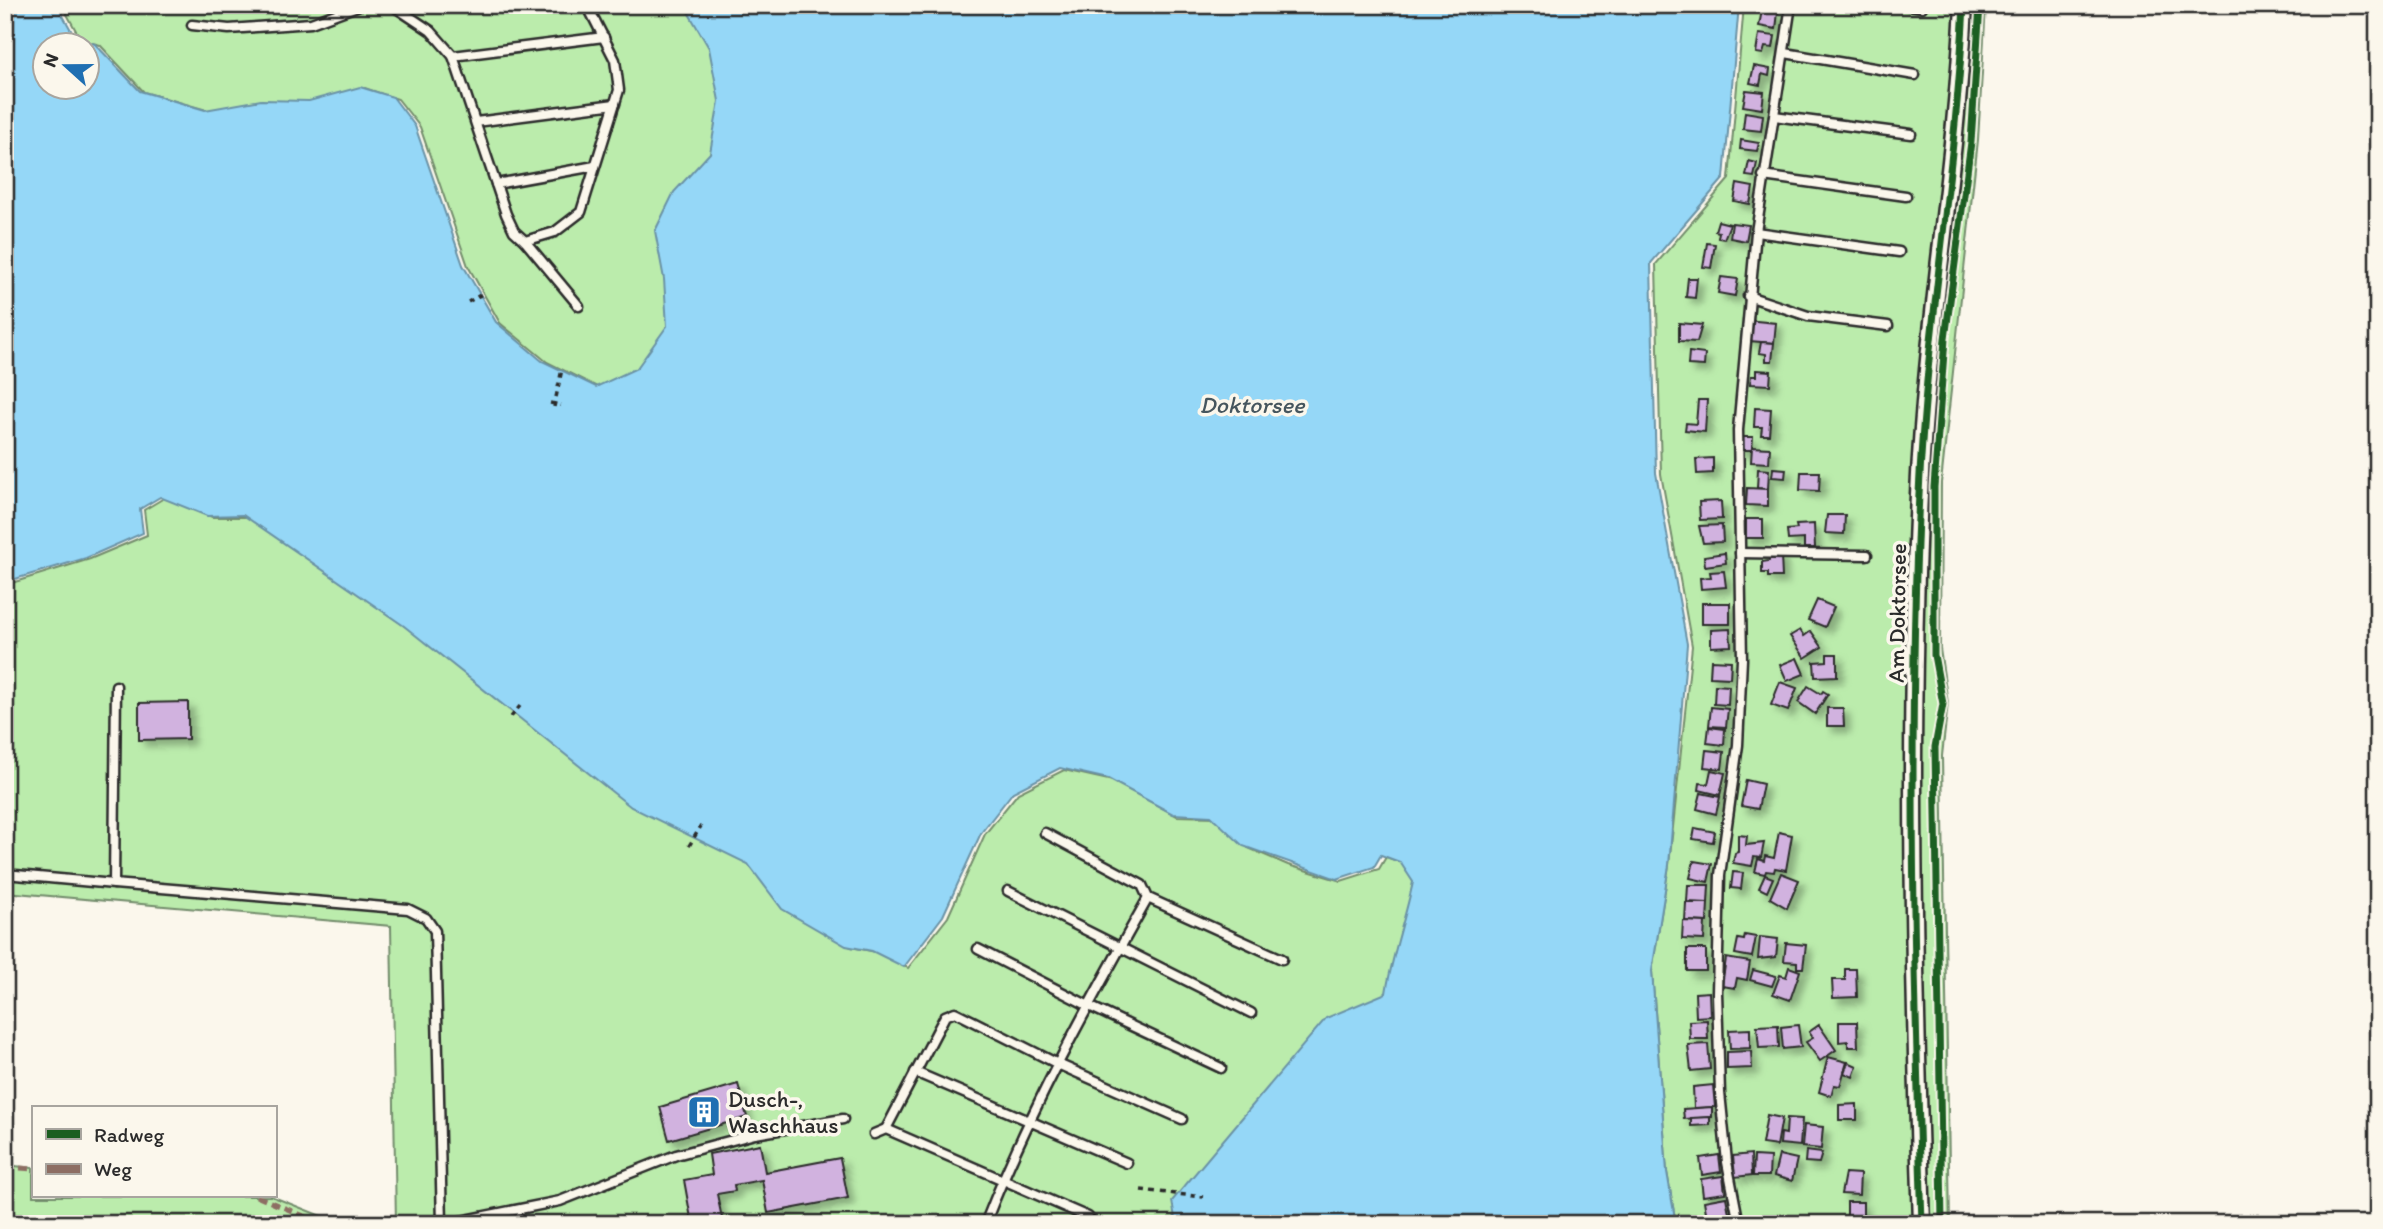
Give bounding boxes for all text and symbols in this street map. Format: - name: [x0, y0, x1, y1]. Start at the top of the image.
- north arrow: [32, 32, 102, 102]
- text: N: [38, 50, 64, 70]
- water label: Doktorsee: [1200, 390, 1306, 419]
- street label: Am Doktorsee: [1882, 543, 1912, 683]
- place label: Dusch-, Waschhaus: [728, 1085, 838, 1139]
- building icon: Dusch-, Waschhaus: [685, 1093, 723, 1131]
- legend: [32, 1106, 276, 1198]
- text: Radweg: [94, 1122, 164, 1147]
- text: Weg: [94, 1156, 132, 1181]

